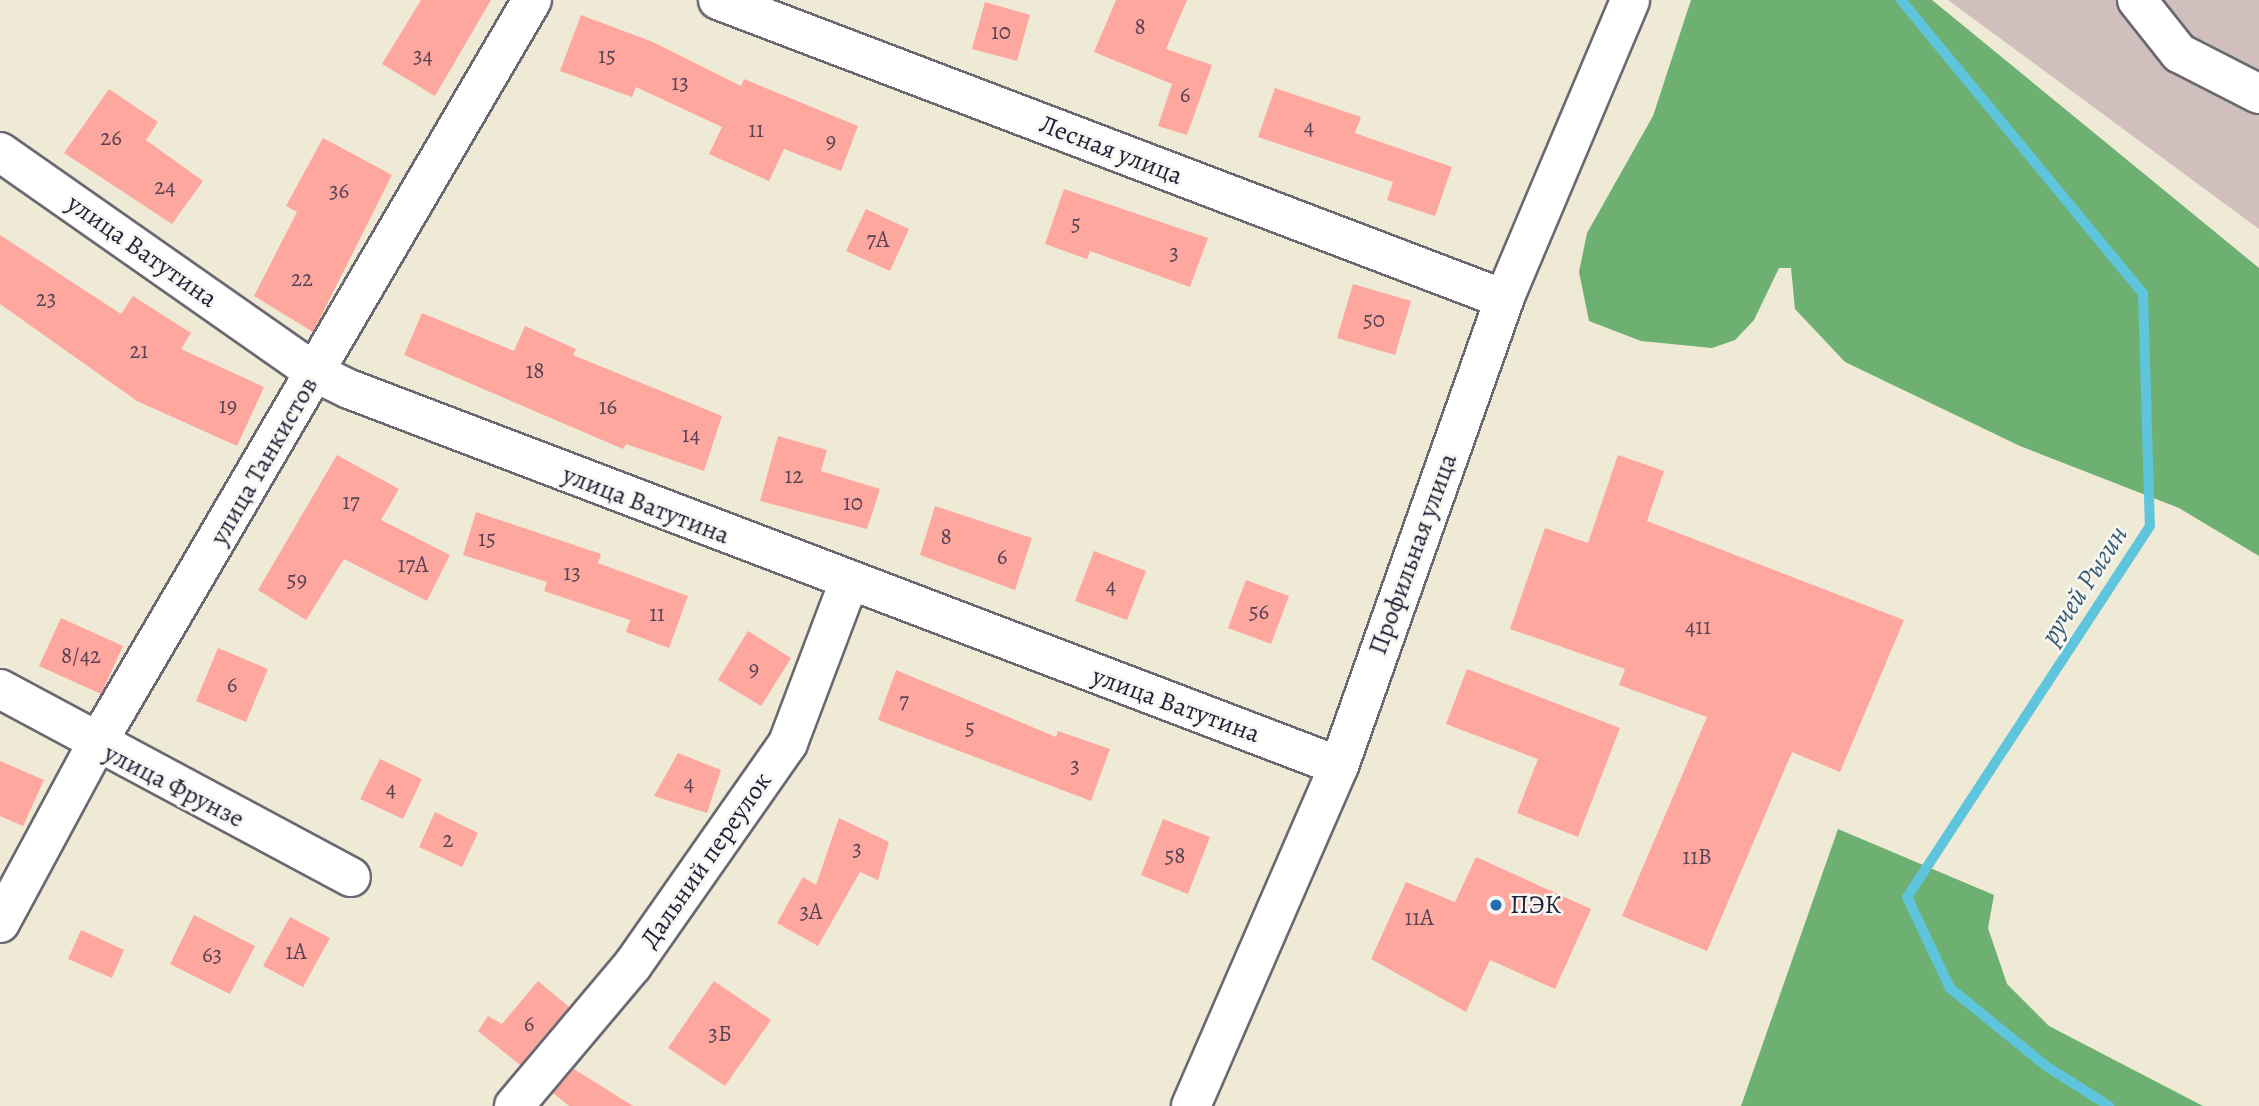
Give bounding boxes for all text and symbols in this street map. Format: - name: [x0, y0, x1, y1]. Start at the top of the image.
- house number: 8: [1134, 13, 1146, 41]
- house number: 10: [991, 18, 1011, 46]
- house number: 34: [413, 42, 433, 70]
- house number: 15: [598, 42, 616, 70]
- house number: 13: [671, 69, 689, 97]
- house number: 6: [1180, 81, 1190, 109]
- street label: Лесная улица: [1035, 108, 1187, 192]
- house number: 4: [1304, 113, 1314, 141]
- house number: 11: [748, 116, 764, 144]
- house number: 26: [100, 124, 122, 152]
- house number: 9: [826, 127, 836, 155]
- house number: 24: [154, 173, 176, 201]
- house number: 36: [329, 177, 349, 205]
- street label: улица Ватутина: [61, 188, 223, 314]
- house number: 5: [1071, 210, 1081, 238]
- house number: 7А: [866, 226, 890, 254]
- house number: 3: [1169, 239, 1179, 267]
- house number: 22: [291, 265, 313, 293]
- house number: 23: [36, 285, 56, 313]
- house number: 50: [1363, 306, 1385, 334]
- house number: 21: [130, 337, 148, 365]
- house number: 18: [525, 357, 545, 385]
- street label: улица Танкистов: [203, 372, 325, 550]
- house number: 19: [219, 392, 237, 420]
- house number: 16: [599, 393, 617, 421]
- house number: 14: [682, 421, 700, 449]
- street label: Профильная улица: [1362, 449, 1464, 659]
- street label: улица Ватутина: [558, 459, 734, 551]
- house number: 12: [785, 462, 803, 490]
- house number: 17: [342, 488, 360, 516]
- house number: 10: [843, 489, 863, 517]
- water label: ручей Рыгин: [2033, 519, 2135, 651]
- house number: 8: [940, 523, 952, 551]
- house number: 15: [478, 525, 496, 553]
- house number: 6: [997, 543, 1007, 571]
- house number: 17А: [398, 551, 428, 579]
- house number: 13: [563, 559, 581, 587]
- house number: 59: [287, 566, 307, 594]
- house number: 4: [1106, 572, 1116, 600]
- house number: 56: [1249, 598, 1269, 626]
- house number: 11: [649, 600, 665, 628]
- house number: 411: [1685, 613, 1711, 641]
- house number: 8/42: [61, 642, 101, 670]
- house number: 9: [749, 655, 759, 683]
- street label: улица Ватутина: [1088, 660, 1264, 750]
- house number: 6: [227, 671, 237, 699]
- house number: 7: [899, 687, 909, 715]
- house number: 5: [965, 714, 975, 742]
- street label: улица Фрунзе: [99, 737, 249, 835]
- house number: 3: [1070, 752, 1080, 780]
- street label: Дальний переулок: [634, 766, 778, 954]
- house number: 4: [684, 769, 694, 797]
- house number: 4: [386, 775, 396, 803]
- house number: 2: [443, 826, 453, 854]
- house number: 3: [852, 835, 862, 863]
- house number: 58: [1164, 842, 1186, 870]
- house number: 11В: [1682, 843, 1712, 871]
- place label: ПЭК: [1510, 889, 1561, 921]
- marker: ПЭК: [1488, 897, 1504, 913]
- house number: 3А: [800, 898, 822, 926]
- house number: 11А: [1404, 904, 1434, 932]
- house number: 1А: [285, 938, 307, 966]
- house number: 63: [202, 941, 222, 969]
- house number: 6: [524, 1010, 534, 1038]
- house number: 3Б: [708, 1020, 732, 1048]

